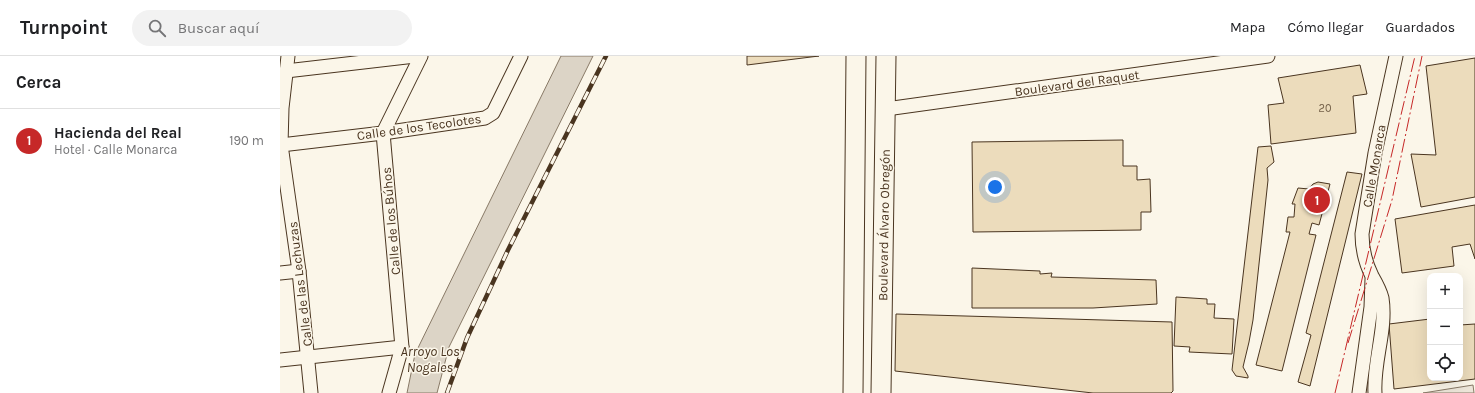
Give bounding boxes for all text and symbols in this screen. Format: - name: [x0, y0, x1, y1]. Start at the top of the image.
- search box: [132, 10, 412, 46]
- text: Turnpoint: [20, 17, 108, 39]
- icon: search: [146, 17, 168, 39]
- text: Buscar aquí: [178, 19, 260, 37]
- text: Mapa: [1230, 19, 1265, 36]
- text: Cómo llegar: [1287, 19, 1363, 36]
- text: Guardados: [1385, 19, 1455, 36]
- street label: Boulevard del Raquet: [1014, 67, 1141, 100]
- text: Cerca: [16, 72, 61, 92]
- house number: 20: [1319, 102, 1331, 115]
- street label: Calle de los Tecolotes: [356, 111, 482, 143]
- street label: Calle Monarca: [1359, 123, 1389, 209]
- text: Hacienda del Real: [54, 124, 182, 142]
- text: 1: [27, 133, 31, 148]
- text: 190 m: [229, 133, 264, 148]
- text: Hotel · Calle Monarca: [54, 142, 177, 157]
- street label: Boulevard Álvaro Obregón: [873, 149, 893, 301]
- street label: Calle de los Búhos: [379, 166, 403, 275]
- your location: [985, 177, 1005, 197]
- pin: 1: [1304, 185, 1330, 215]
- street label: Calle de las Lechuzas: [285, 221, 315, 347]
- map controls: [1427, 273, 1463, 381]
- button: +: [1427, 273, 1463, 309]
- button: −: [1427, 309, 1463, 345]
- water label: Arroyo Los Nogales: [400, 343, 460, 376]
- button: locate: [1427, 345, 1463, 381]

